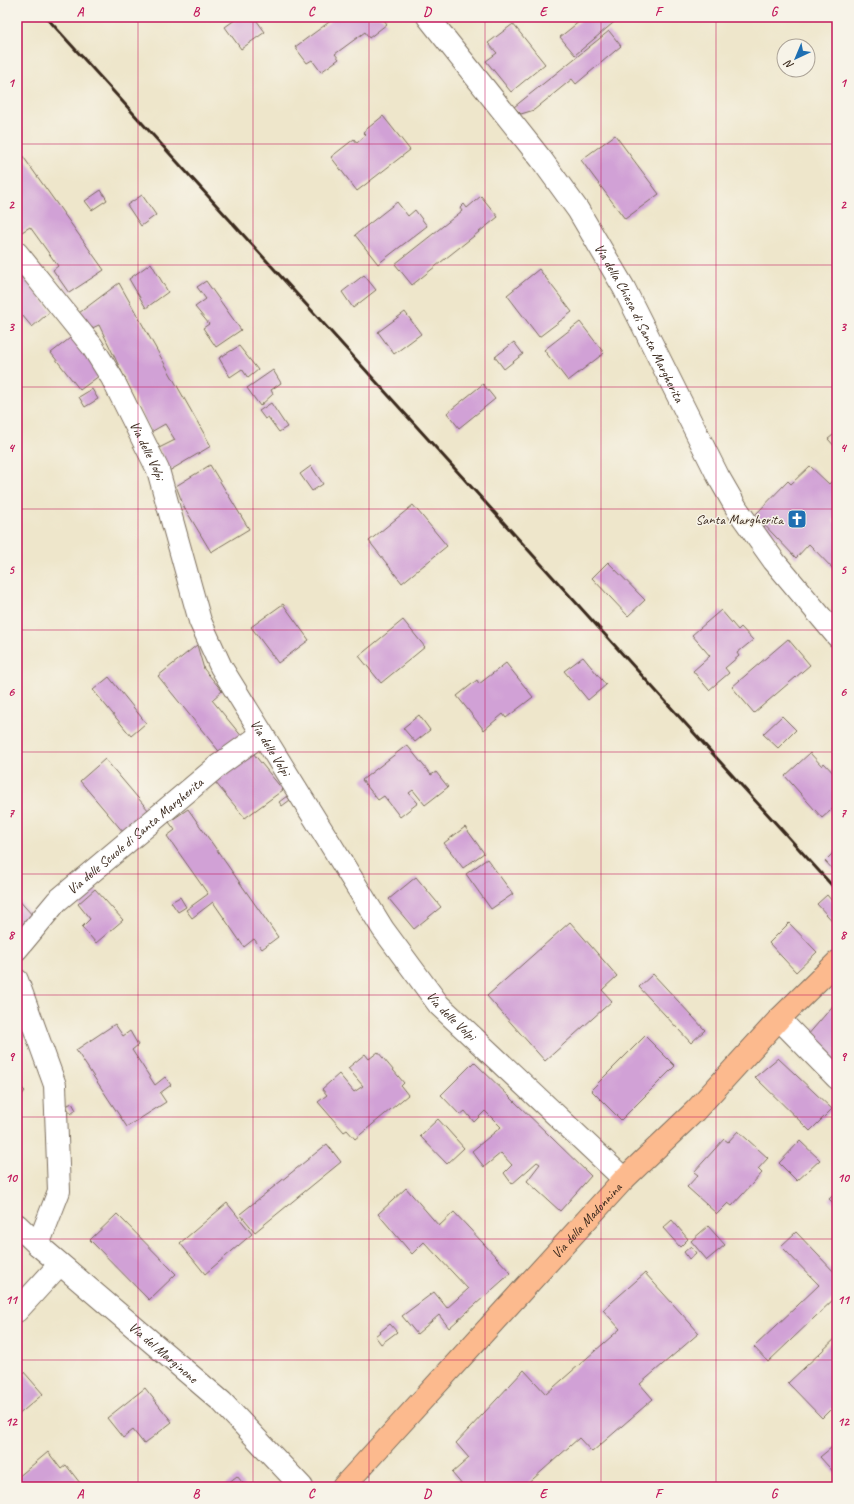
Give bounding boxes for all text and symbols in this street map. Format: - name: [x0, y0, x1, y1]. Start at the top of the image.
- text: A: [77, 4, 85, 20]
- text: B: [193, 4, 201, 20]
- text: C: [308, 4, 316, 20]
- text: D: [423, 4, 432, 20]
- text: E: [540, 4, 549, 20]
- text: F: [655, 4, 664, 20]
- text: G: [771, 4, 779, 20]
- north arrow: [776, 38, 816, 78]
- text: N: [780, 56, 796, 73]
- text: 1: [8, 75, 16, 91]
- text: 1: [840, 75, 848, 91]
- text: 2: [8, 197, 15, 213]
- text: 2: [840, 197, 847, 213]
- street label: Via della Chiesa di Santa Margherita: [591, 241, 688, 406]
- text: 3: [8, 319, 15, 335]
- text: 3: [840, 319, 847, 335]
- street label: Via delle Volpi: [126, 419, 169, 484]
- text: 4: [8, 440, 16, 456]
- text: 4: [840, 440, 848, 456]
- church icon: Santa Margherita: [786, 508, 808, 530]
- place label: Santa Margherita: [696, 511, 784, 528]
- text: 5: [8, 562, 15, 578]
- text: 5: [840, 562, 847, 578]
- text: 6: [8, 684, 15, 700]
- text: 6: [840, 684, 847, 700]
- street label: Via delle Volpi: [247, 716, 295, 781]
- street label: Via delle Scuole di Santa Margherita: [64, 773, 208, 898]
- text: 7: [8, 805, 15, 821]
- text: 7: [840, 805, 847, 821]
- text: 8: [8, 927, 16, 943]
- text: 8: [840, 927, 848, 943]
- street label: Via delle Volpi: [423, 988, 481, 1046]
- text: 9: [8, 1049, 15, 1065]
- text: 9: [840, 1049, 847, 1065]
- text: 10: [5, 1170, 18, 1186]
- text: 10: [837, 1170, 850, 1186]
- street label: Via della Madonnina: [548, 1178, 626, 1262]
- text: 11: [5, 1292, 19, 1308]
- text: 11: [837, 1292, 851, 1308]
- street label: Via del Marginone: [125, 1318, 202, 1388]
- text: 12: [5, 1414, 18, 1430]
- text: 12: [837, 1414, 850, 1430]
- text: A: [77, 1486, 85, 1502]
- text: B: [193, 1486, 201, 1502]
- text: C: [308, 1486, 316, 1502]
- text: D: [423, 1486, 432, 1502]
- text: E: [540, 1486, 549, 1502]
- text: F: [655, 1486, 664, 1502]
- text: G: [771, 1486, 779, 1502]

